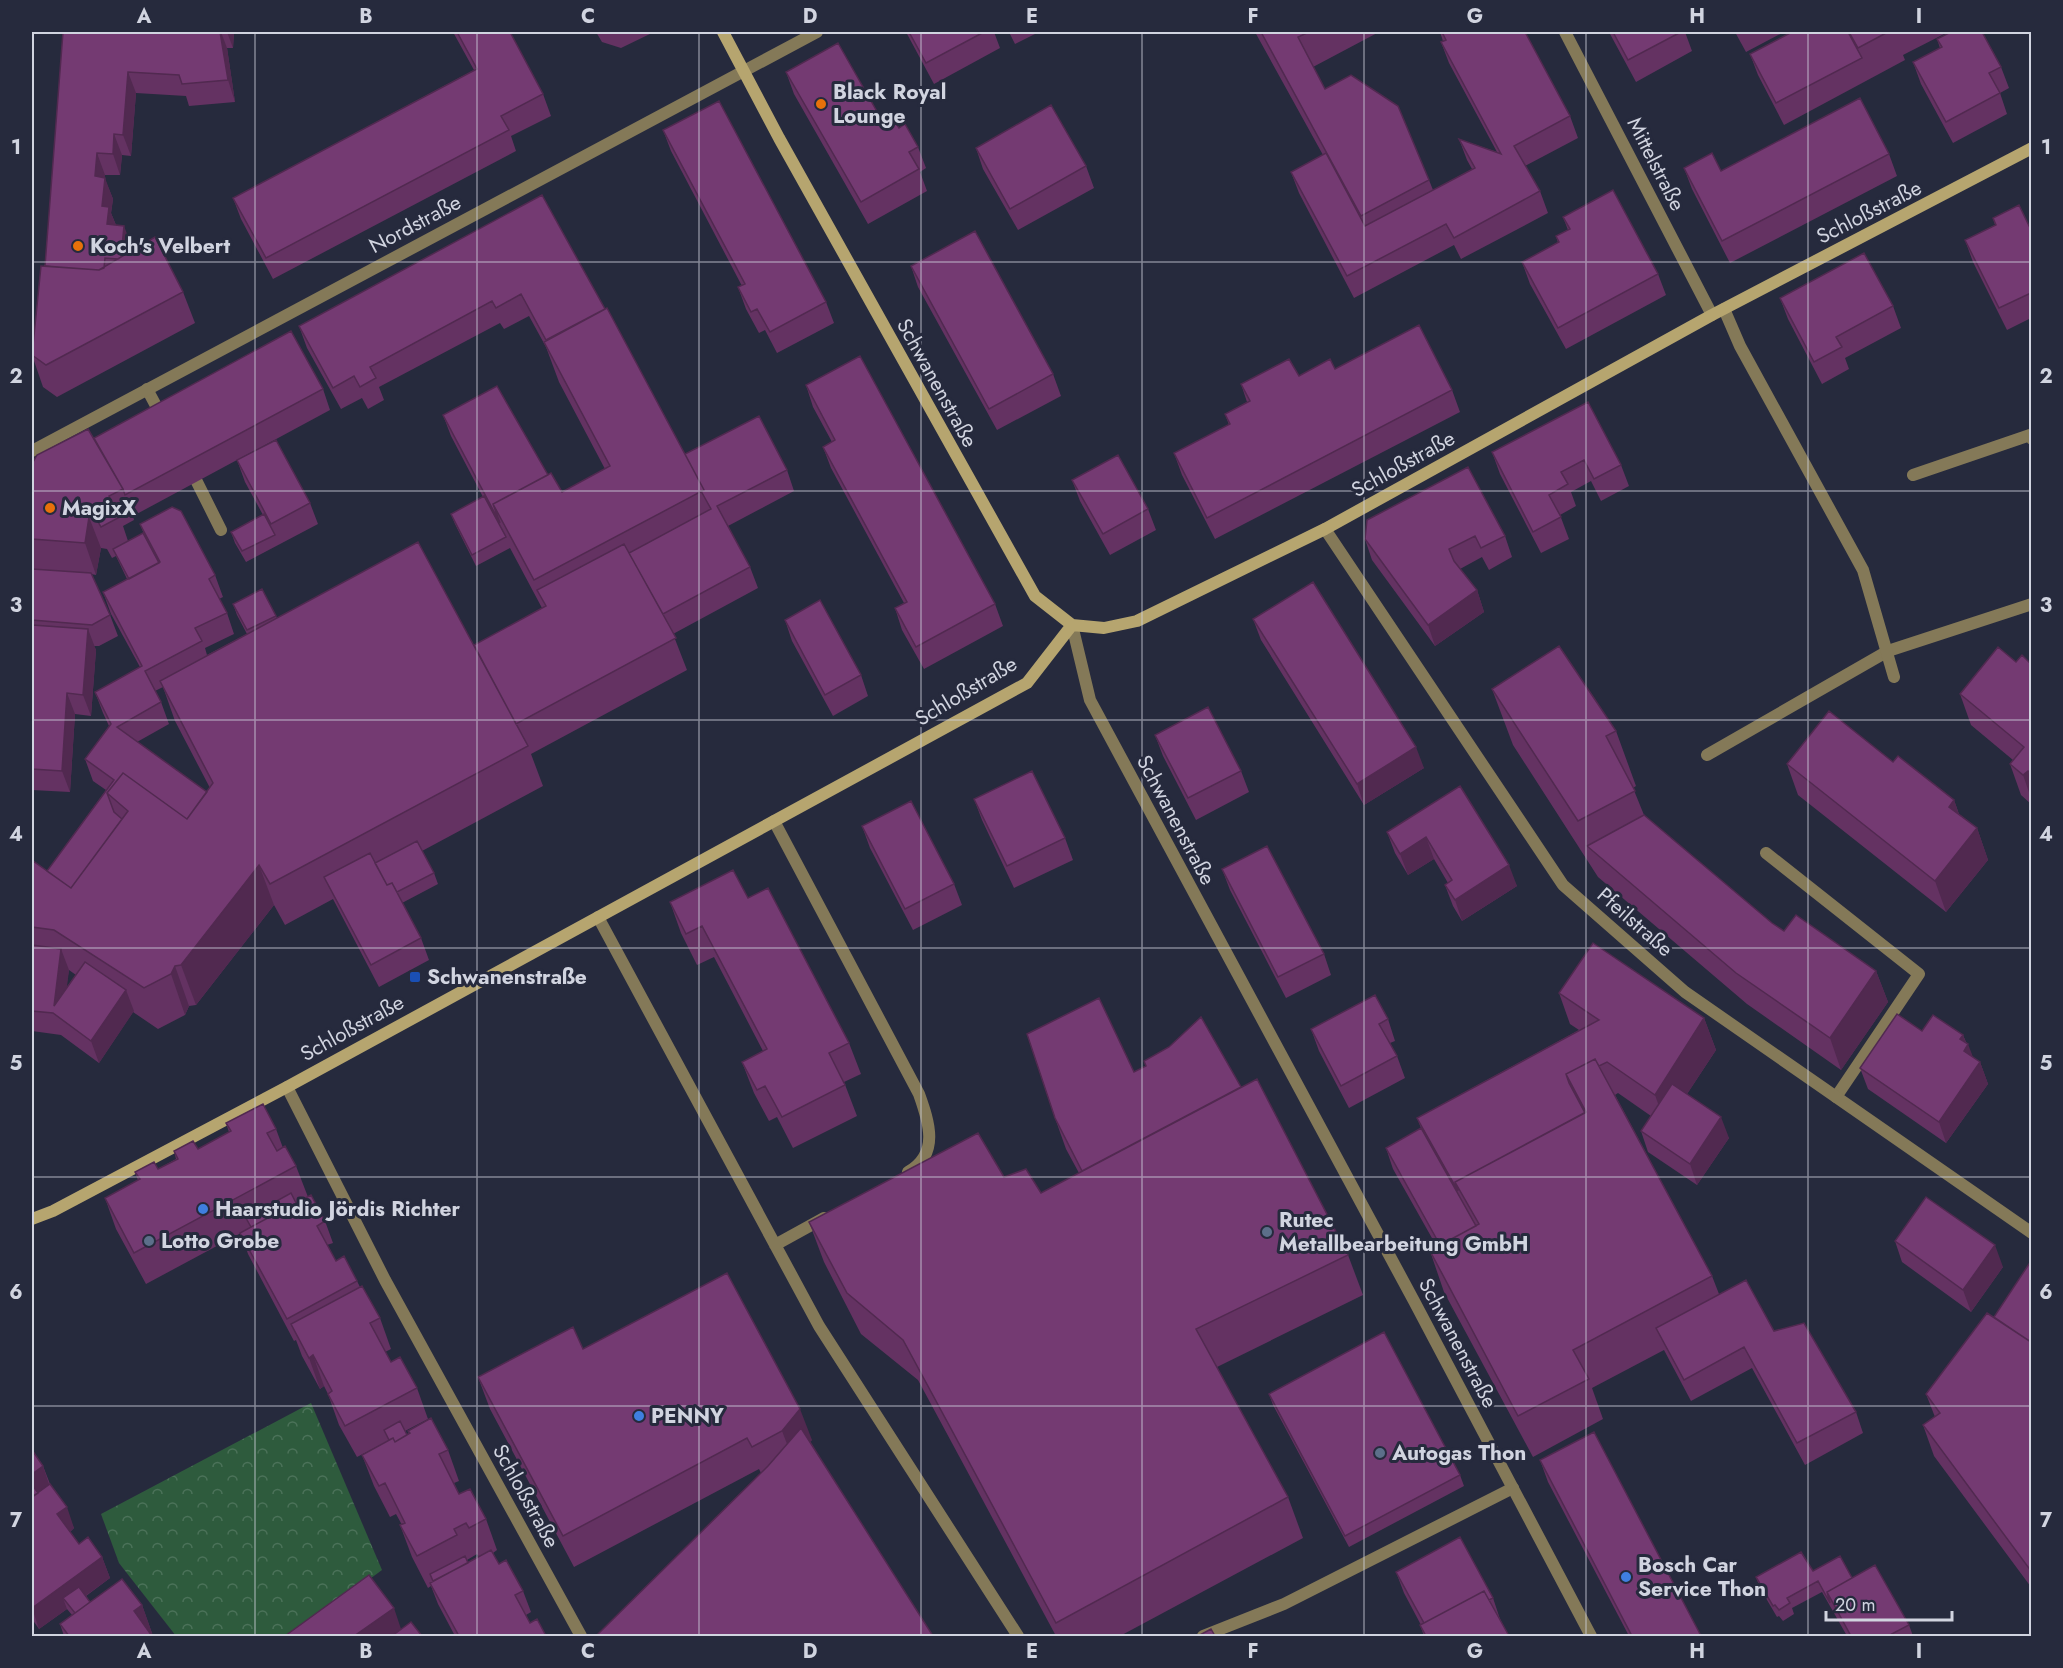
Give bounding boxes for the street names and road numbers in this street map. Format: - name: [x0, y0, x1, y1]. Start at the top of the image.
- street label: Mittelstraße: [1620, 112, 1693, 216]
- street label: Schloßstraße: [1811, 173, 1927, 251]
- street label: Nordstraße: [364, 187, 467, 261]
- street label: Schwanenstraße: [889, 313, 985, 453]
- street label: Schloßstraße: [1346, 423, 1460, 505]
- street label: Schloßstraße: [909, 649, 1023, 733]
- street label: Schwanenstraße: [1129, 750, 1223, 890]
- street label: Pfeilstraße: [1590, 880, 1680, 964]
- street label: Schloßstraße: [295, 987, 409, 1069]
- street label: Schwanenstraße: [1411, 1273, 1505, 1413]
- street label: Schloßstraße: [485, 1439, 567, 1553]

